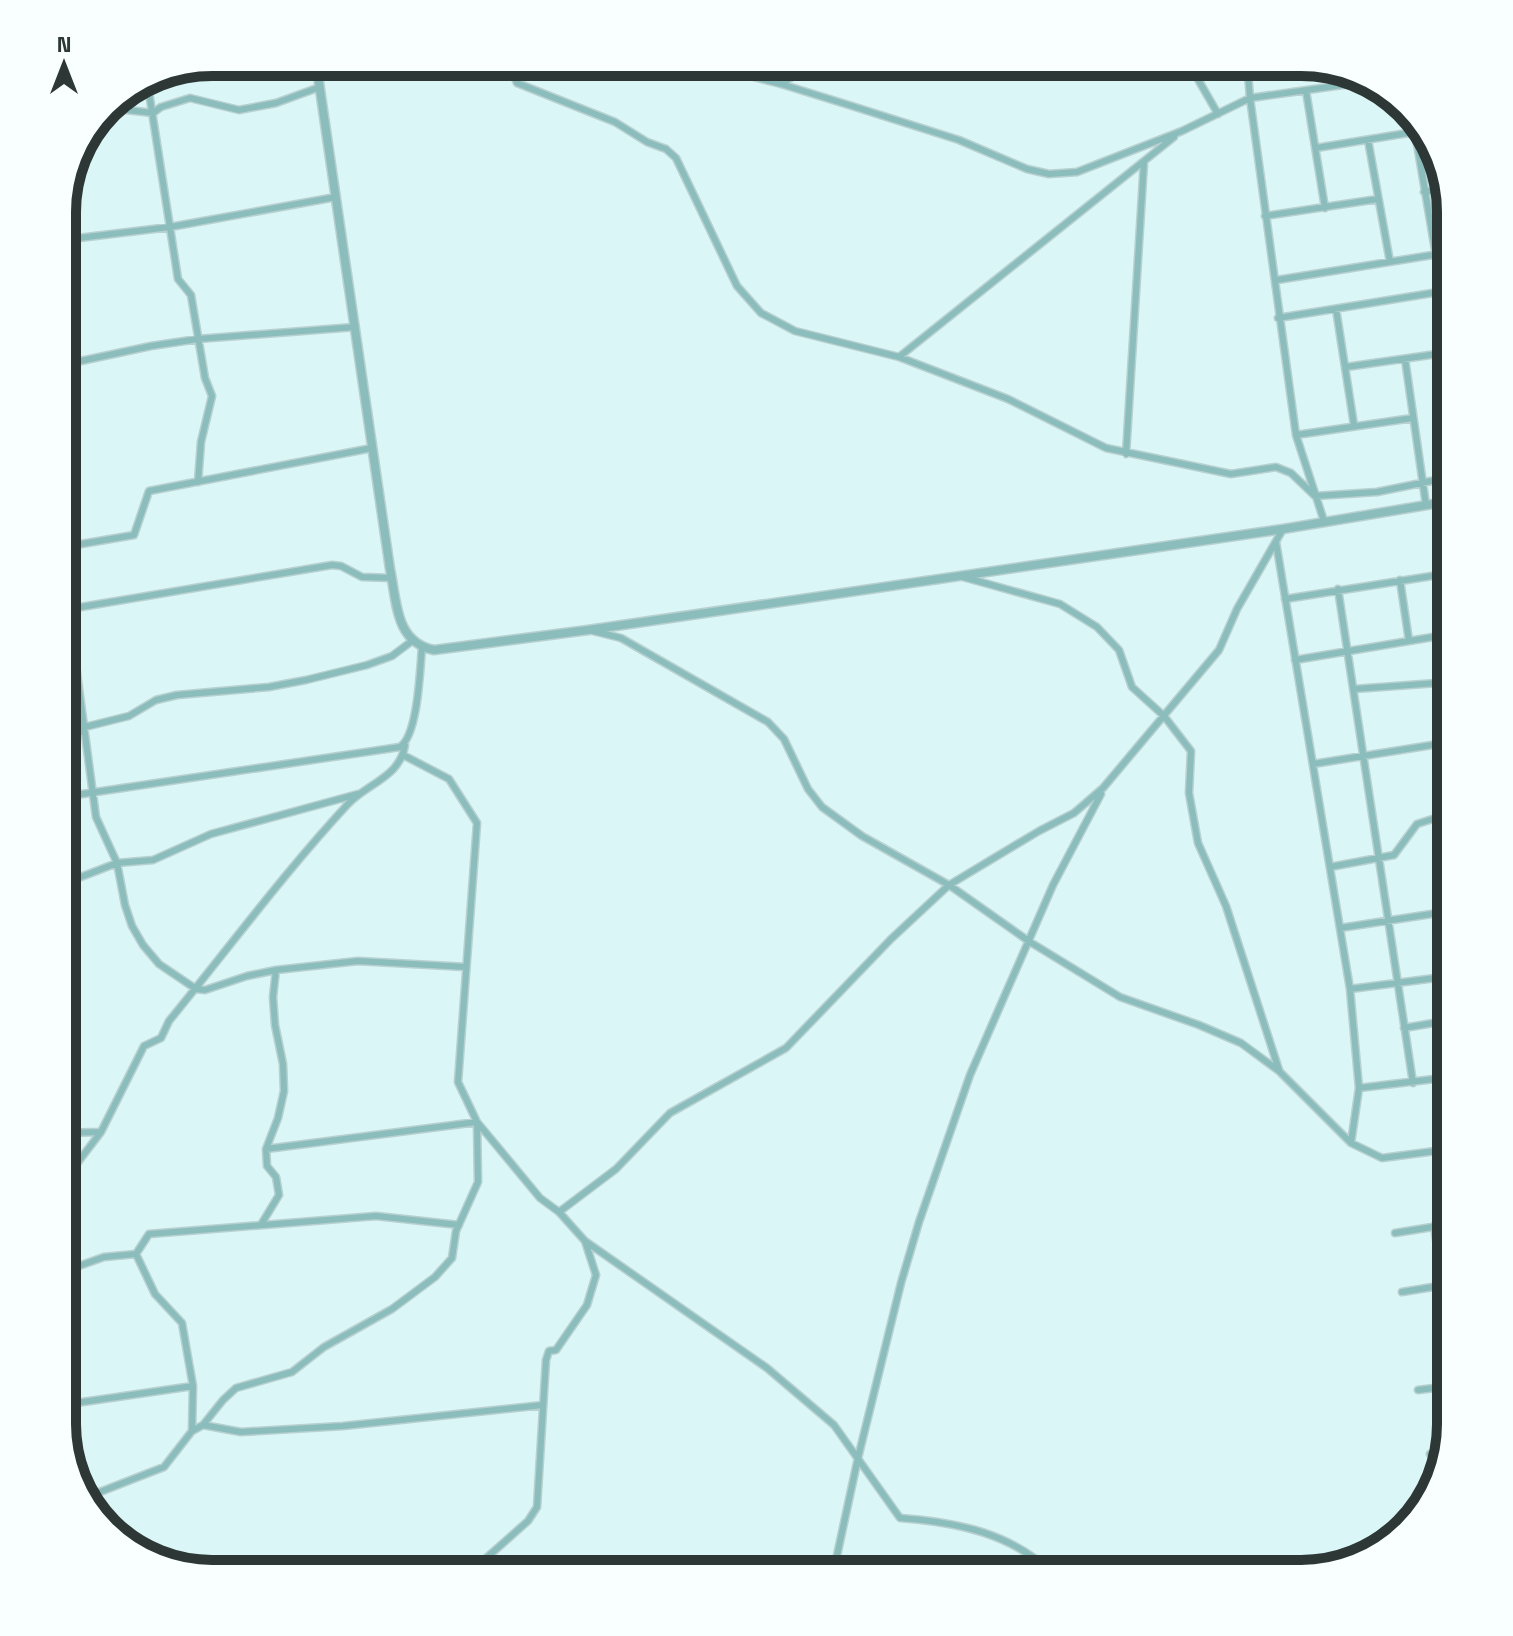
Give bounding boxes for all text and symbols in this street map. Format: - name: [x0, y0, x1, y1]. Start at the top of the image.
- north arrow: [24, 24, 104, 104]
- text: N: [57, 30, 71, 58]

